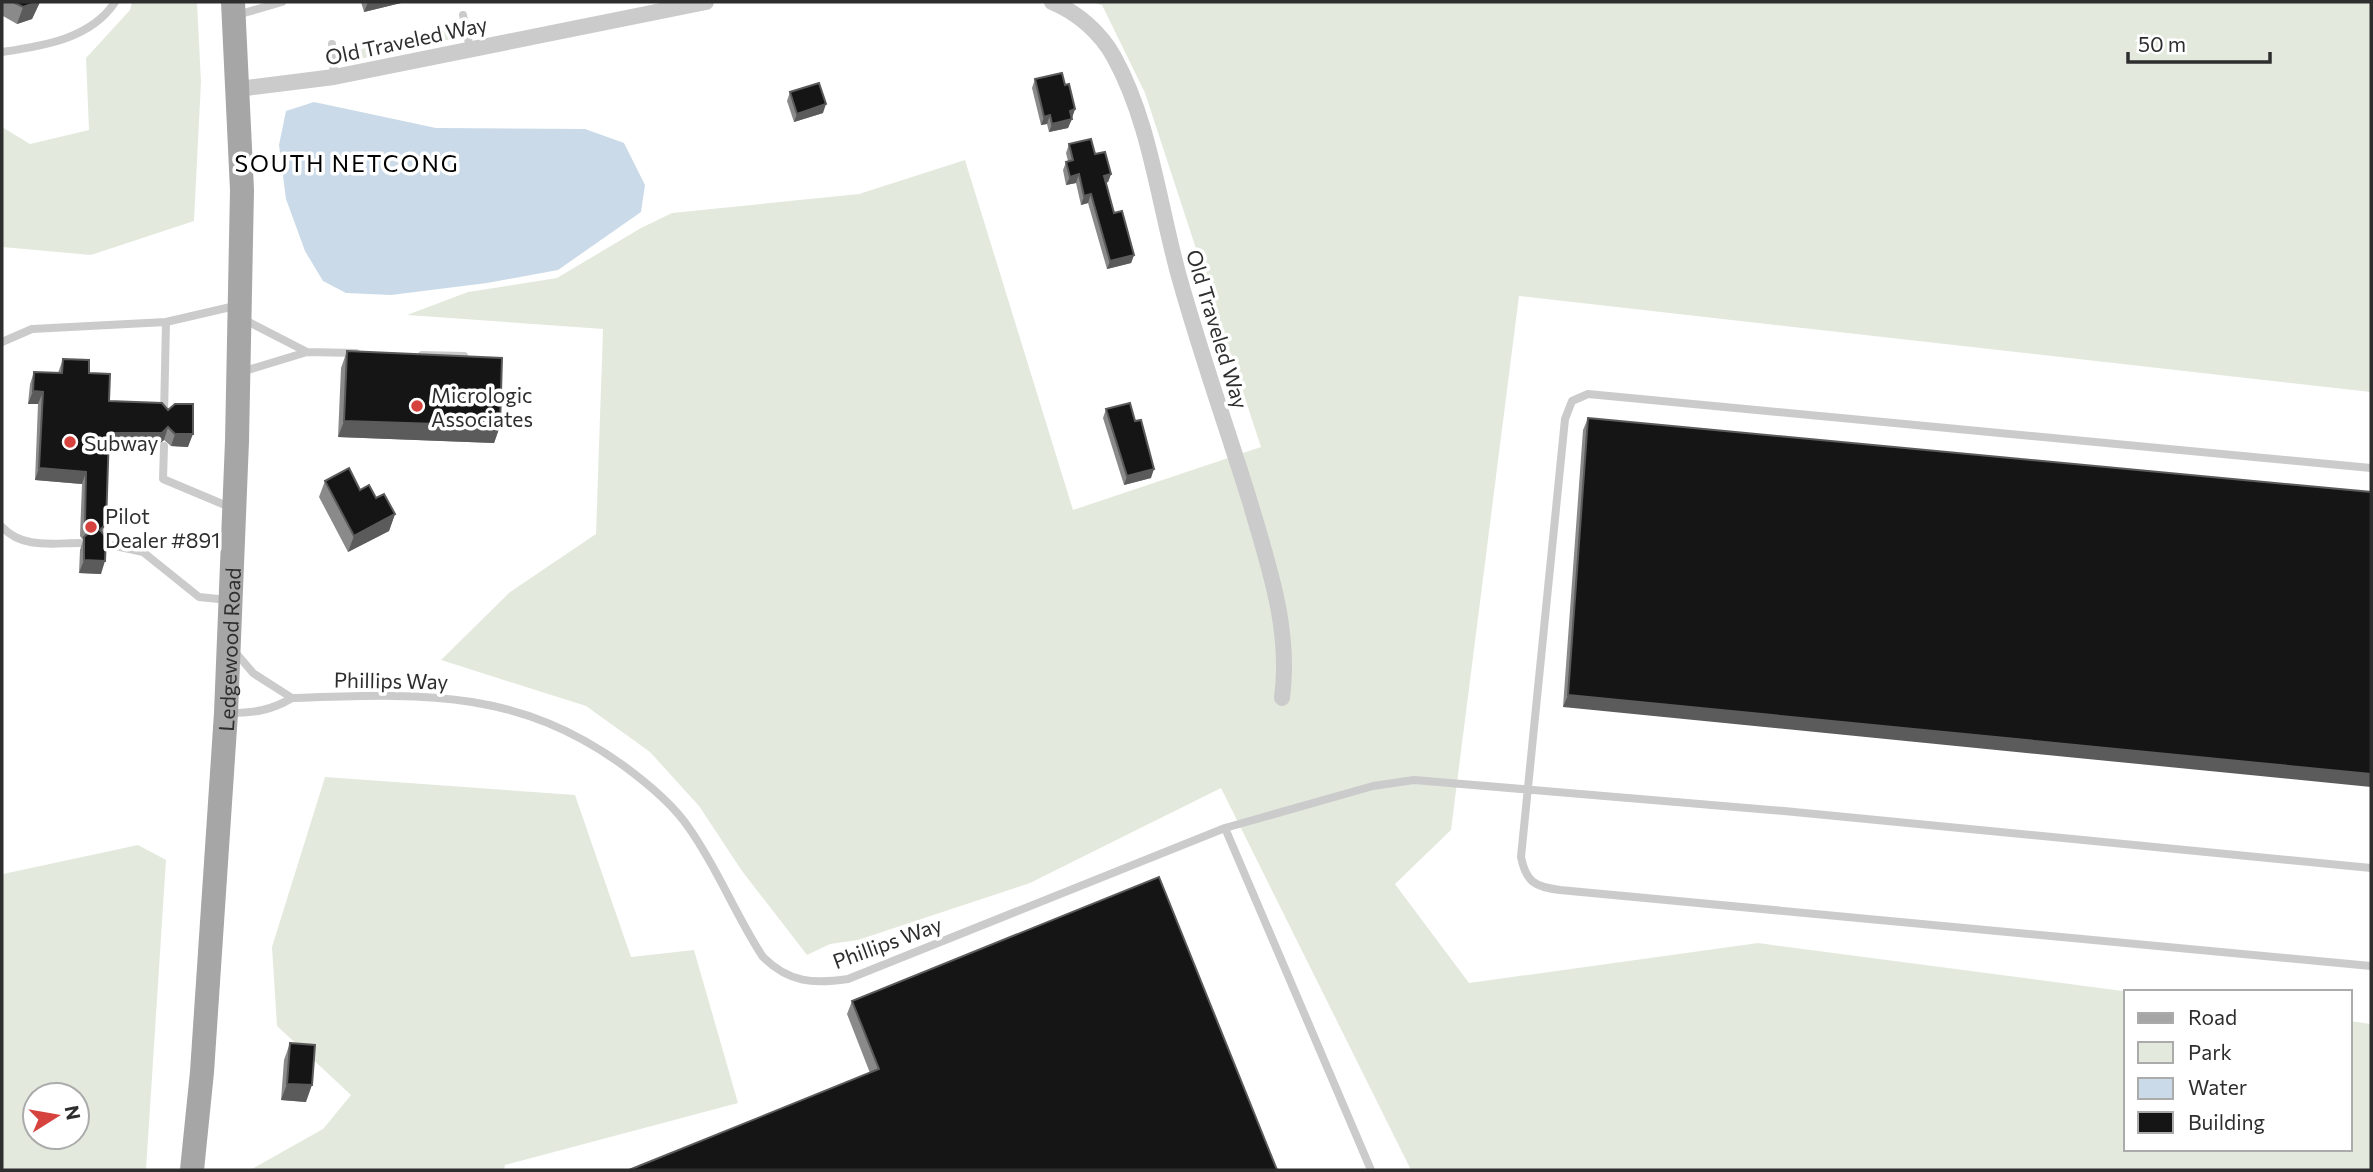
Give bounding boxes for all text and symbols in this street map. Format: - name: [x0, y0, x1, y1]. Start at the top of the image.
- street label: Old Traveled Way: [323, 11, 490, 69]
- scale bar: [2128, 21, 2270, 65]
- text: 50 m: [2138, 31, 2186, 56]
- district label: SOUTH NETCONG: [234, 149, 460, 177]
- street label: Old Traveled Way: [1182, 246, 1254, 412]
- place label: Micrologic Associates: [431, 382, 533, 431]
- marker: Micrologic Associates: [409, 398, 425, 414]
- place label: Subway: [84, 430, 159, 455]
- marker: Subway: [62, 434, 78, 450]
- place label: Pilot Dealer #891: [105, 503, 220, 552]
- marker: Pilot Dealer #891: [83, 519, 99, 535]
- street label: Ledgewood Road: [212, 567, 244, 732]
- street label: Phillips Way: [334, 667, 449, 693]
- street label: Phillips Way: [829, 911, 945, 973]
- legend: [2124, 990, 2352, 1151]
- text: Road: [2188, 1004, 2237, 1029]
- text: Park: [2188, 1039, 2232, 1064]
- text: Water: [2188, 1074, 2247, 1099]
- north arrow: [21, 1081, 91, 1151]
- text: N: [61, 1103, 86, 1122]
- text: Building: [2188, 1109, 2265, 1134]

